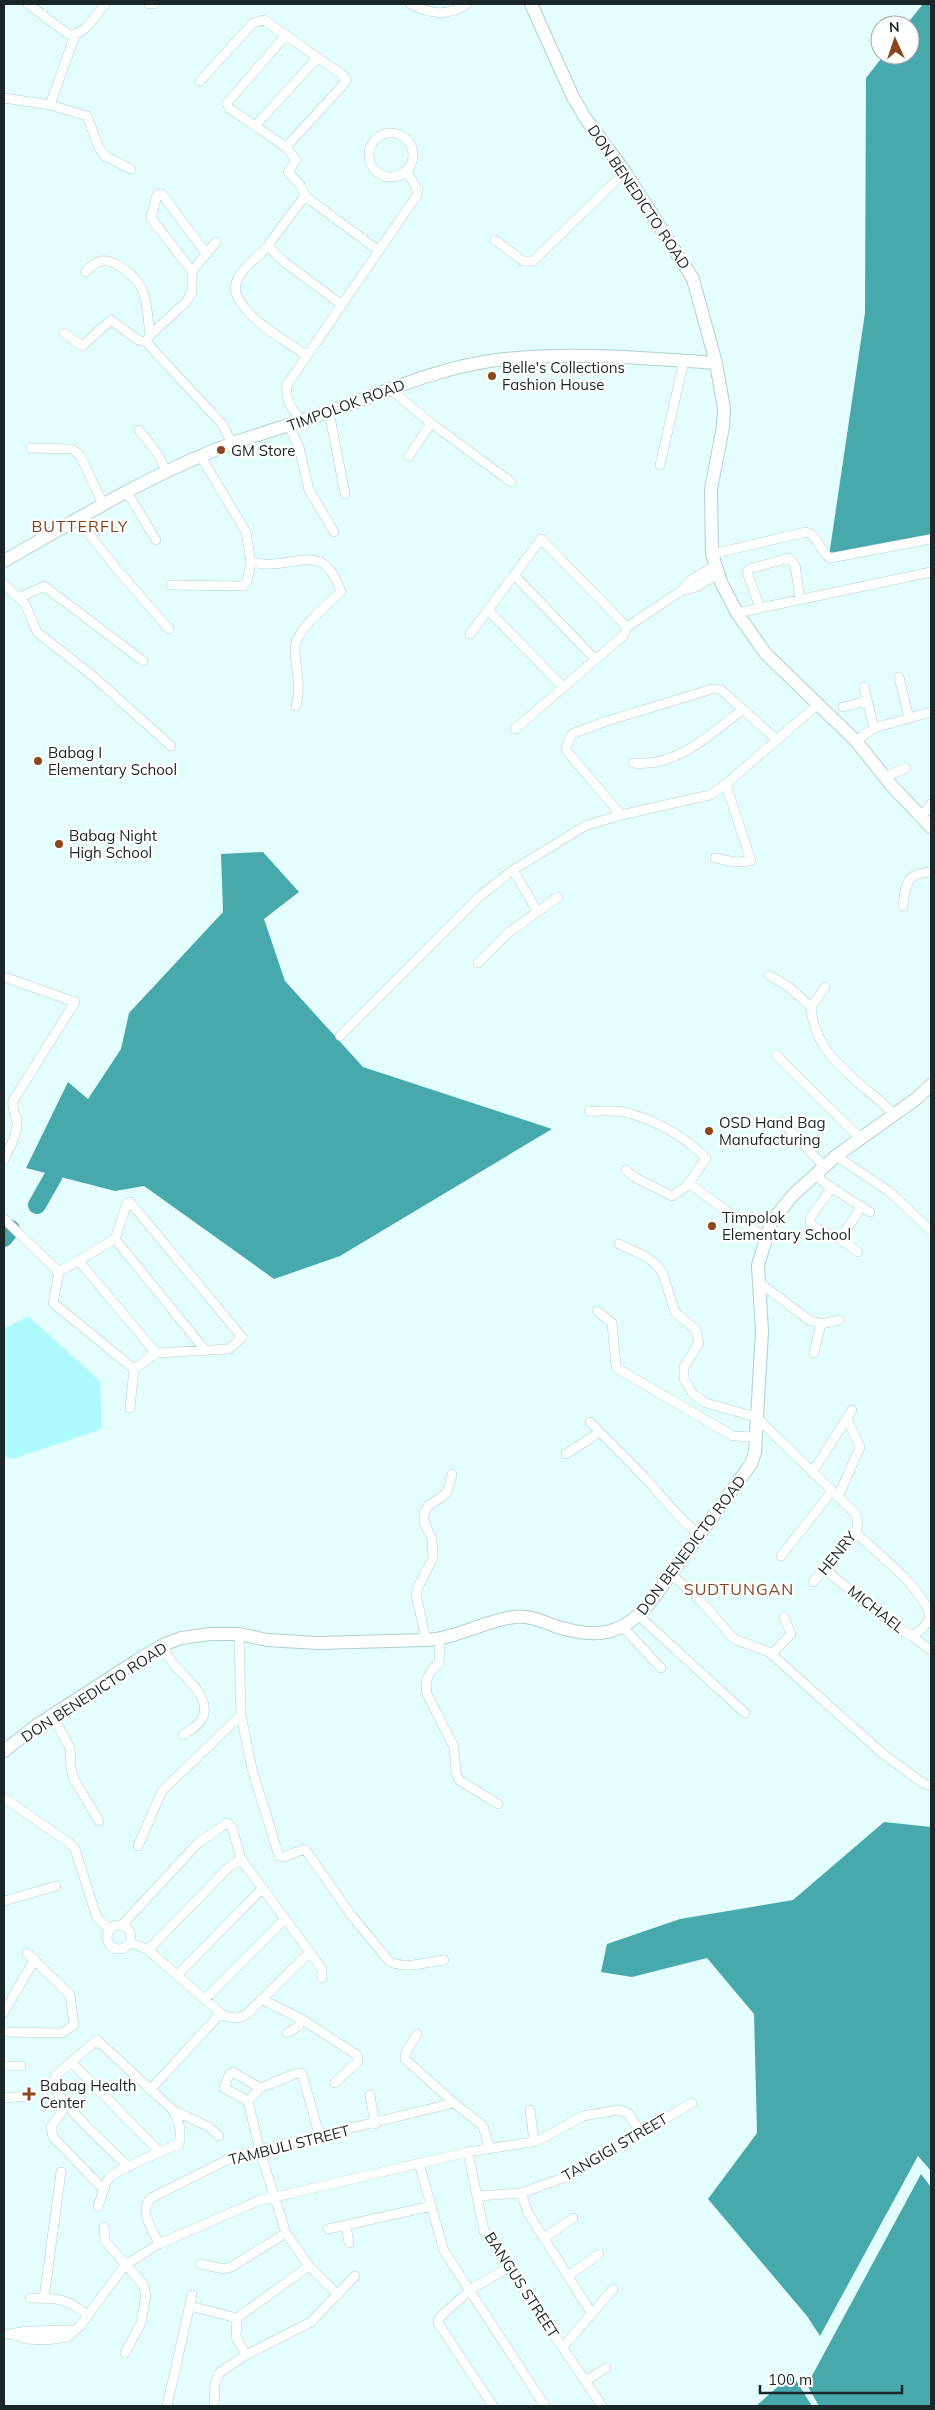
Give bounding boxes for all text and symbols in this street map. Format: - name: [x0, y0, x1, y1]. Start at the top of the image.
- north arrow: [870, 15, 920, 65]
- text: N: [889, 18, 900, 36]
- street label: DON BENEDICTO ROAD: [584, 121, 694, 273]
- place label: Belle's Collections Fashion House: [502, 358, 625, 394]
- marker: Belle's Collections Fashion House: [486, 370, 498, 382]
- street label: TIMPOLOK ROAD: [285, 375, 407, 435]
- place label: GM Store: [231, 441, 295, 460]
- marker: GM Store: [215, 444, 227, 456]
- district label: BUTTERFLY: [31, 516, 129, 536]
- place label: Babag I Elementary School: [48, 743, 177, 779]
- marker: Babag I Elementary School: [32, 755, 44, 767]
- place label: Babag Night High School: [69, 826, 157, 862]
- marker: Babag Night High School: [53, 838, 65, 850]
- place label: OSD Hand Bag Manufacturing: [719, 1113, 826, 1149]
- marker: OSD Hand Bag Manufacturing: [703, 1125, 715, 1137]
- place label: Timpolok Elementary School: [722, 1208, 851, 1244]
- marker: Timpolok Elementary School: [706, 1220, 718, 1232]
- street label: DON BENEDICTO ROAD: [632, 1471, 750, 1619]
- street label: HENRY: [814, 1527, 861, 1579]
- district label: SUDTUNGAN: [684, 1579, 794, 1599]
- street label: MICHAEL: [844, 1581, 908, 1637]
- street label: DON BENEDICTO ROAD: [18, 1638, 170, 1746]
- place label: Babag Health Center: [40, 2076, 136, 2112]
- marker: Babag Health Center: [22, 2087, 36, 2101]
- street label: TANGIGI STREET: [559, 2109, 671, 2185]
- street label: TAMBULI STREET: [227, 2121, 351, 2169]
- street label: BANGUS STREET: [481, 2228, 563, 2342]
- scale bar: [760, 2362, 902, 2394]
- text: 100 m: [768, 2370, 812, 2389]

